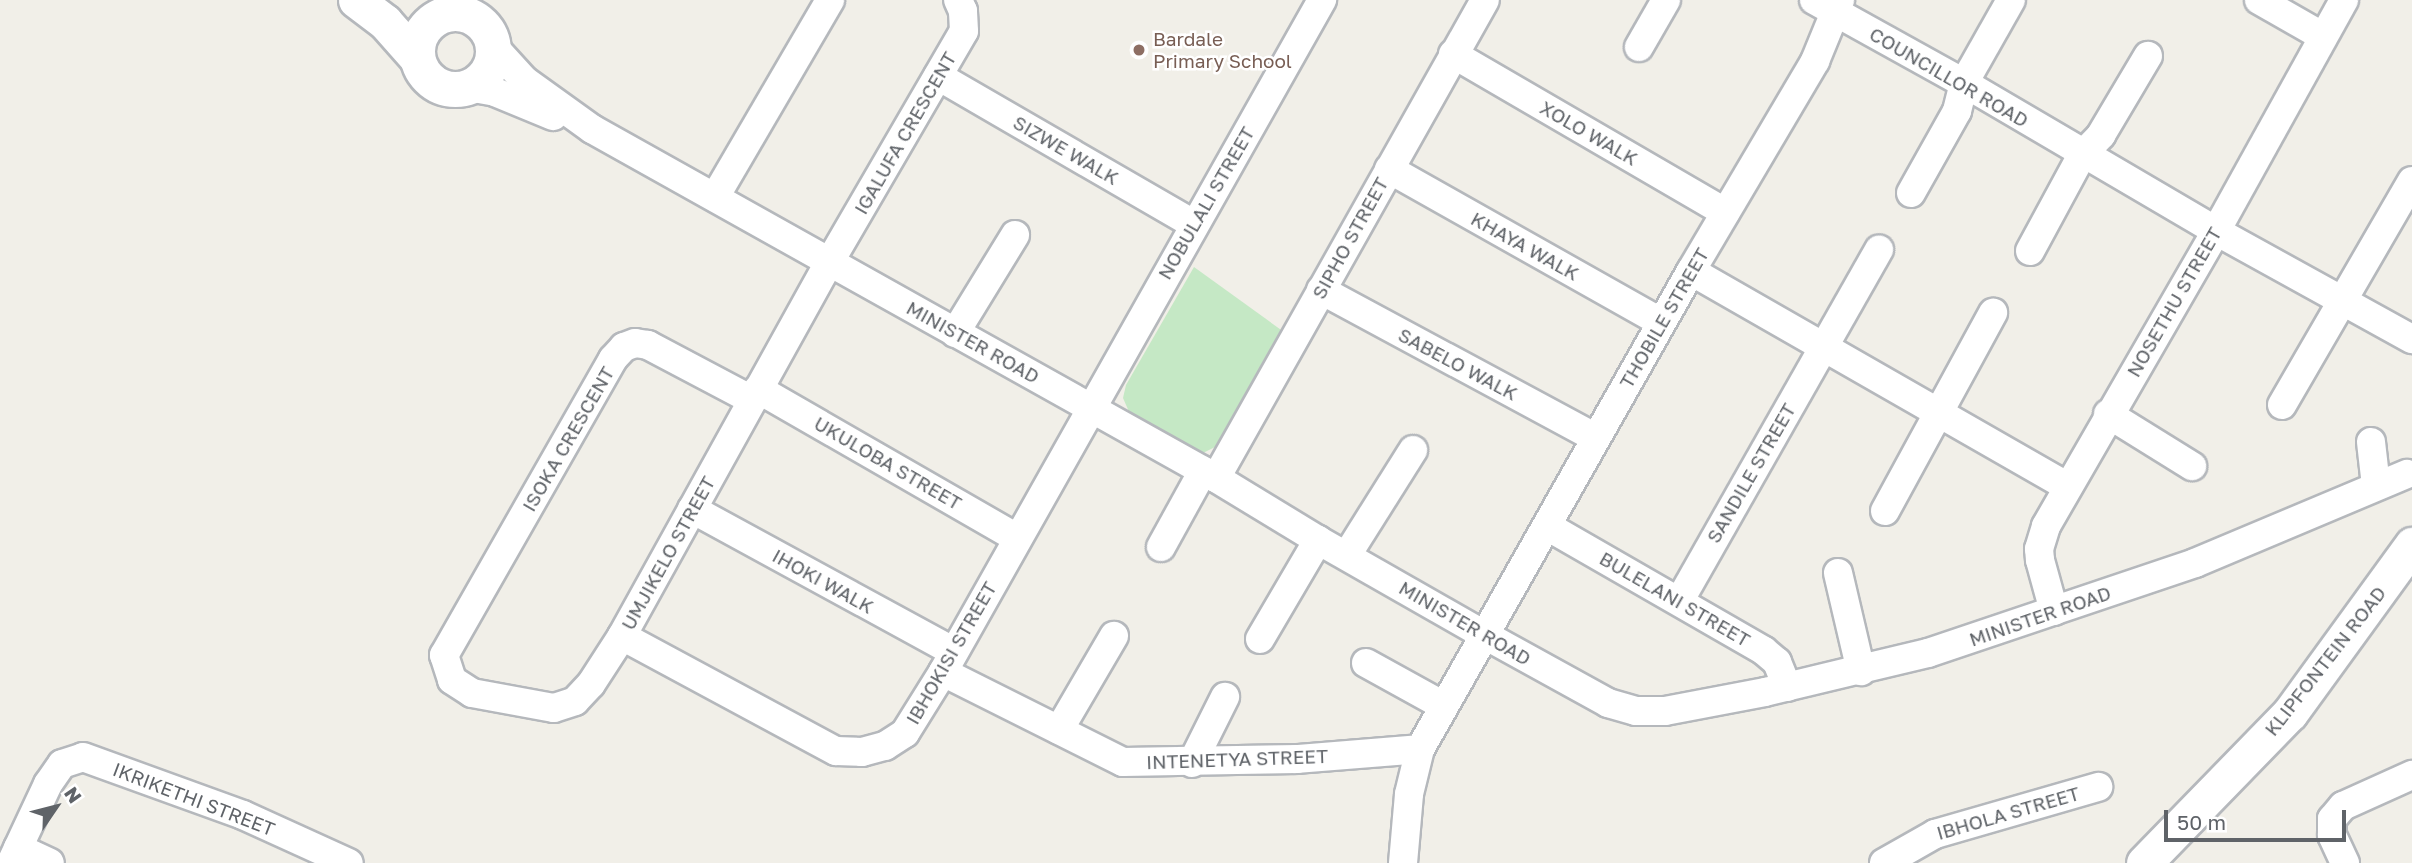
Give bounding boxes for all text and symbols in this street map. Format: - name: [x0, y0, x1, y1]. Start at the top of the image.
- street label: COUNCILLOR ROAD: [1866, 22, 2032, 132]
- place label: Bardale Primary School: [1153, 28, 1292, 72]
- marker: Bardale Primary School: [1131, 42, 1147, 58]
- street label: IGALUFA CRESCENT: [849, 48, 961, 218]
- street label: XOLO WALK: [1536, 96, 1642, 170]
- street label: SIZWE WALK: [1009, 111, 1123, 189]
- street label: NOBULALI STREET: [1153, 123, 1259, 283]
- street label: SIPHO STREET: [1307, 173, 1393, 303]
- street label: KHAYA WALK: [1467, 207, 1583, 285]
- street label: NOSETHU STREET: [2122, 223, 2226, 381]
- street label: THOBILE STREET: [1615, 244, 1713, 392]
- street label: MINISTER ROAD: [903, 296, 1043, 388]
- street label: SABELO WALK: [1395, 323, 1521, 405]
- street label: ISOKA CRESCENT: [517, 363, 619, 515]
- street label: SANDILE STREET: [1702, 399, 1800, 547]
- street label: UKULOBA STREET: [810, 411, 966, 515]
- street label: UMJIKELO STREET: [616, 472, 720, 634]
- street label: IHOKI WALK: [768, 544, 878, 618]
- street label: BULELANI STREET: [1596, 547, 1754, 651]
- street label: MINISTER ROAD: [1395, 576, 1535, 670]
- street label: IBHOKISI STREET: [901, 578, 1001, 728]
- street label: MINISTER ROAD: [1966, 581, 2114, 651]
- street label: KLIPFONTEIN ROAD: [2260, 582, 2390, 740]
- street label: INTENETYA STREET: [1146, 744, 1328, 774]
- street label: IKRIKETHI STREET: [110, 758, 278, 840]
- north arrow: [21, 772, 91, 842]
- text: N: [60, 782, 87, 807]
- street label: IBHOLA STREET: [1934, 782, 2082, 844]
- scale bar: [2167, 796, 2349, 840]
- text: 50 m: [2177, 809, 2226, 835]

